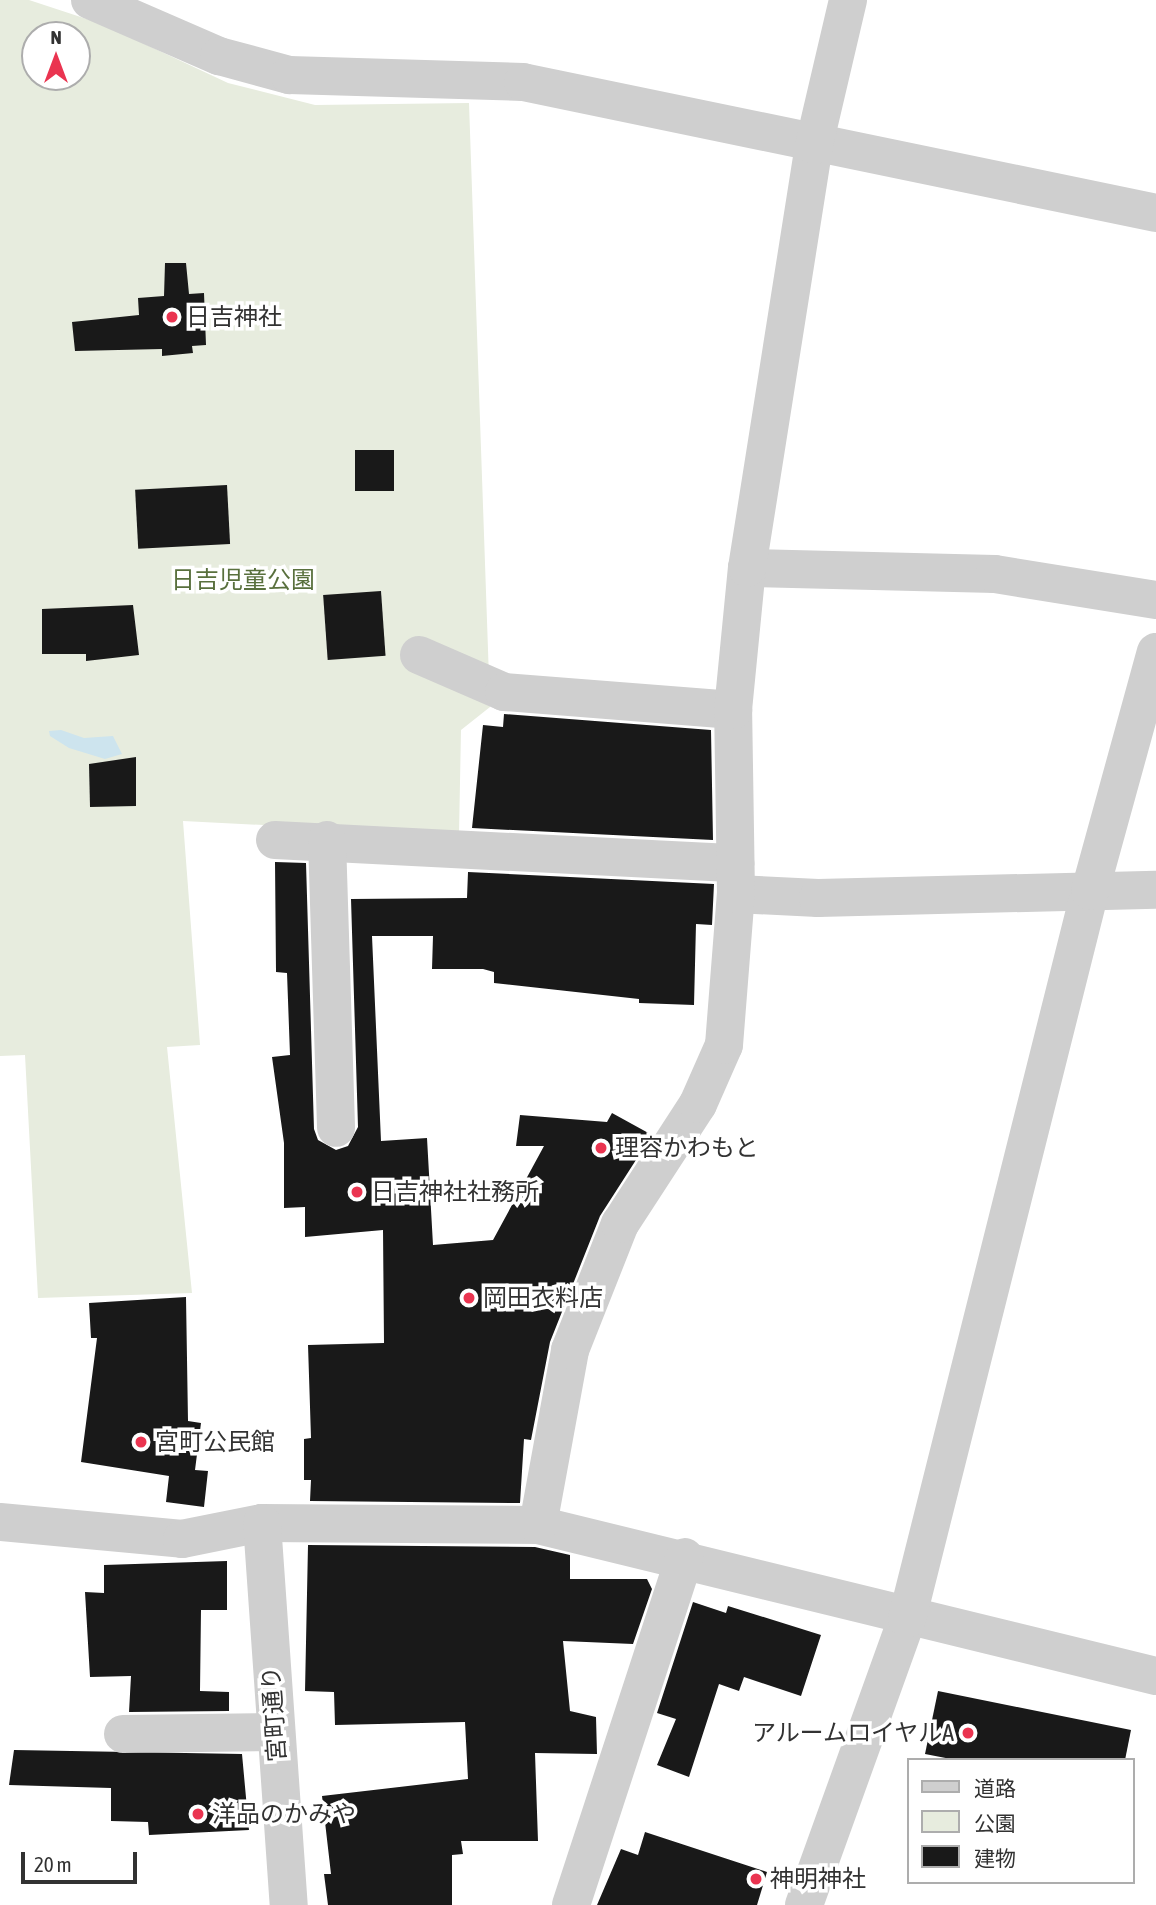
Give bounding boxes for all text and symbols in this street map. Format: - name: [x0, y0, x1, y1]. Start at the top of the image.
- north arrow: [21, 21, 91, 91]
- text: N: [50, 26, 62, 48]
- place label: 日吉神社: [186, 303, 282, 331]
- marker: 日吉神社: [164, 309, 180, 325]
- park label: 日吉児童公園: [171, 566, 315, 594]
- place label: 理容かわもと: [615, 1134, 759, 1162]
- marker: 理容かわもと: [593, 1140, 609, 1156]
- place label: 日吉神社社務所: [371, 1178, 539, 1206]
- marker: 日吉神社社務所: [349, 1184, 365, 1200]
- place label: 岡田衣料店: [483, 1284, 603, 1312]
- marker: 岡田衣料店: [461, 1290, 477, 1306]
- place label: 宮町公民館: [155, 1428, 275, 1456]
- marker: 宮町公民館: [133, 1434, 149, 1450]
- street label: 宮町通り: [256, 1665, 292, 1763]
- place label: アルームロイヤルA: [750, 1719, 954, 1747]
- marker: アルームロイヤルA: [960, 1725, 976, 1741]
- legend: [908, 1758, 1135, 1884]
- text: 道路: [974, 1776, 1016, 1800]
- place label: 洋品のかみや: [212, 1800, 356, 1828]
- marker: 洋品のかみや: [190, 1806, 206, 1822]
- text: 公園: [974, 1811, 1016, 1835]
- scale bar: [24, 1839, 140, 1883]
- text: 建物: [974, 1846, 1016, 1870]
- text: 20 m: [34, 1852, 72, 1876]
- place label: 神明神社: [770, 1865, 866, 1893]
- marker: 神明神社: [748, 1871, 764, 1887]

